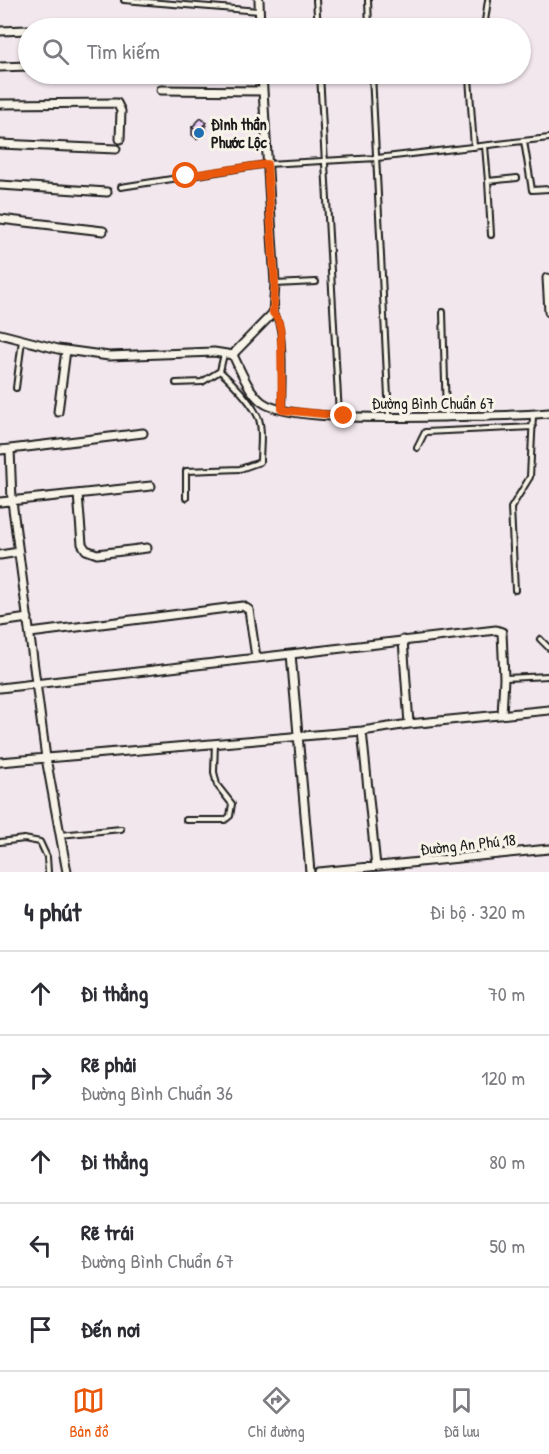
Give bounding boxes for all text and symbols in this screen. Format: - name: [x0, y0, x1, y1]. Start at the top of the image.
- search box: [18, 18, 531, 84]
- icon: search: [39, 35, 72, 68]
- text: Tìm kiếm: [87, 36, 160, 66]
- place label: Đình thần Phước Lộc: [211, 113, 268, 153]
- marker: Đình thần Phước Lộc: [192, 126, 206, 140]
- route start: [172, 162, 198, 188]
- street label: Đường Bình Chuẩn 67: [372, 392, 494, 414]
- route end: [330, 402, 356, 428]
- street label: Đường An Phú 18: [419, 828, 517, 860]
- text: 4 phút: [24, 894, 81, 929]
- text: Đi bộ · 320 m: [430, 898, 525, 925]
- icon: ahead: [24, 977, 57, 1010]
- text: Đi thẳng: [81, 978, 148, 1008]
- text: 70 m: [488, 980, 525, 1007]
- text: Rẽ phải: [81, 1049, 137, 1079]
- icon: right: [24, 1061, 57, 1094]
- text: 120 m: [481, 1064, 525, 1091]
- text: Đường Bình Chuẩn 36: [81, 1079, 233, 1106]
- icon: ahead: [24, 1145, 57, 1178]
- text: Đi thẳng: [81, 1146, 148, 1176]
- text: 80 m: [489, 1148, 525, 1175]
- text: Rẽ trái: [81, 1217, 134, 1247]
- icon: left: [24, 1229, 57, 1262]
- text: 50 m: [489, 1232, 525, 1259]
- text: Đường Bình Chuẩn 67: [81, 1247, 234, 1274]
- icon: arrive: [24, 1313, 57, 1346]
- text: Đến nơi: [81, 1314, 141, 1344]
- tab: Bản đồ: [70, 1384, 108, 1442]
- tab: Chỉ đường: [247, 1384, 305, 1442]
- tab: Đã lưu: [444, 1384, 479, 1442]

